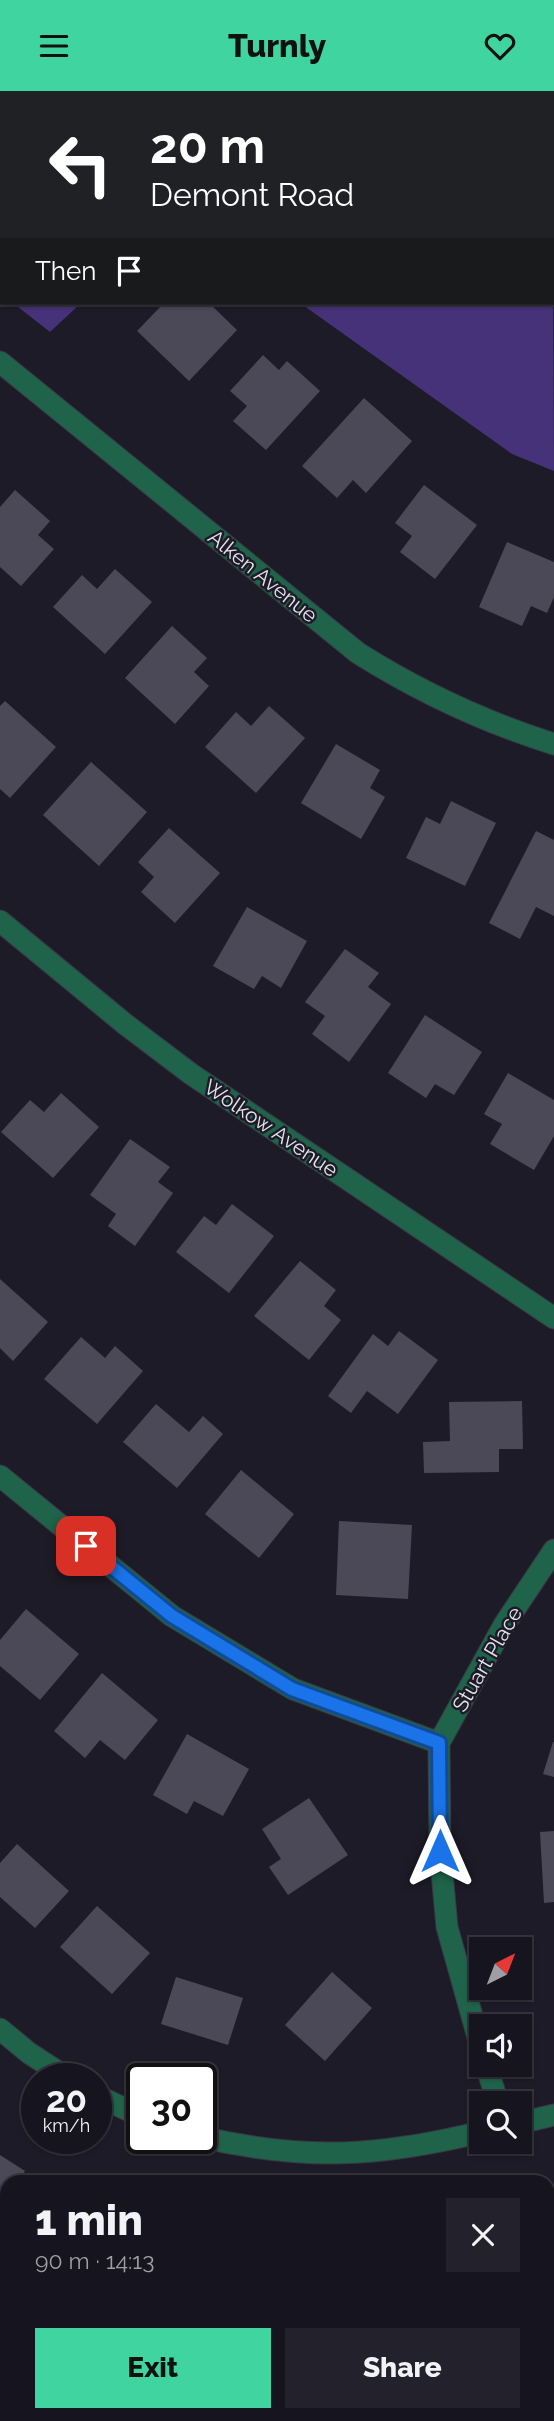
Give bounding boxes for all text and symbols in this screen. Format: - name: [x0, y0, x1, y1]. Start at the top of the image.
- icon: menu: [35, 27, 73, 65]
- text: Turnly: [228, 27, 326, 64]
- icon: heart: [481, 27, 519, 65]
- text: 20 m: [150, 117, 265, 174]
- icon: left: [35, 119, 126, 210]
- text: Demont Road: [150, 176, 354, 213]
- icon: arrive: [110, 252, 148, 290]
- text: Then: [35, 256, 96, 286]
- street label: Alken Avenue: [203, 524, 323, 628]
- street label: Wolkow Avenue: [199, 1074, 343, 1182]
- pin: [56, 1516, 116, 1576]
- icon: arrive: [67, 1527, 105, 1565]
- street label: Stuart Place: [447, 1602, 527, 1716]
- position arrow: [403, 1814, 477, 1888]
- north arrow: [469, 1937, 532, 2000]
- map controls: [469, 1937, 532, 2154]
- button: sound: [469, 2014, 532, 2077]
- speed limit sign: 30: [126, 2063, 217, 2154]
- text: 20: [46, 2079, 87, 2120]
- button: search: [469, 2091, 532, 2154]
- text: km/h: [43, 2115, 90, 2136]
- text: 1 min: [35, 2196, 143, 2245]
- button: close: [446, 2198, 520, 2272]
- text: 90 m · 14:13: [35, 2247, 155, 2274]
- button: Exit: [35, 2328, 271, 2408]
- button: Share: [285, 2328, 520, 2408]

